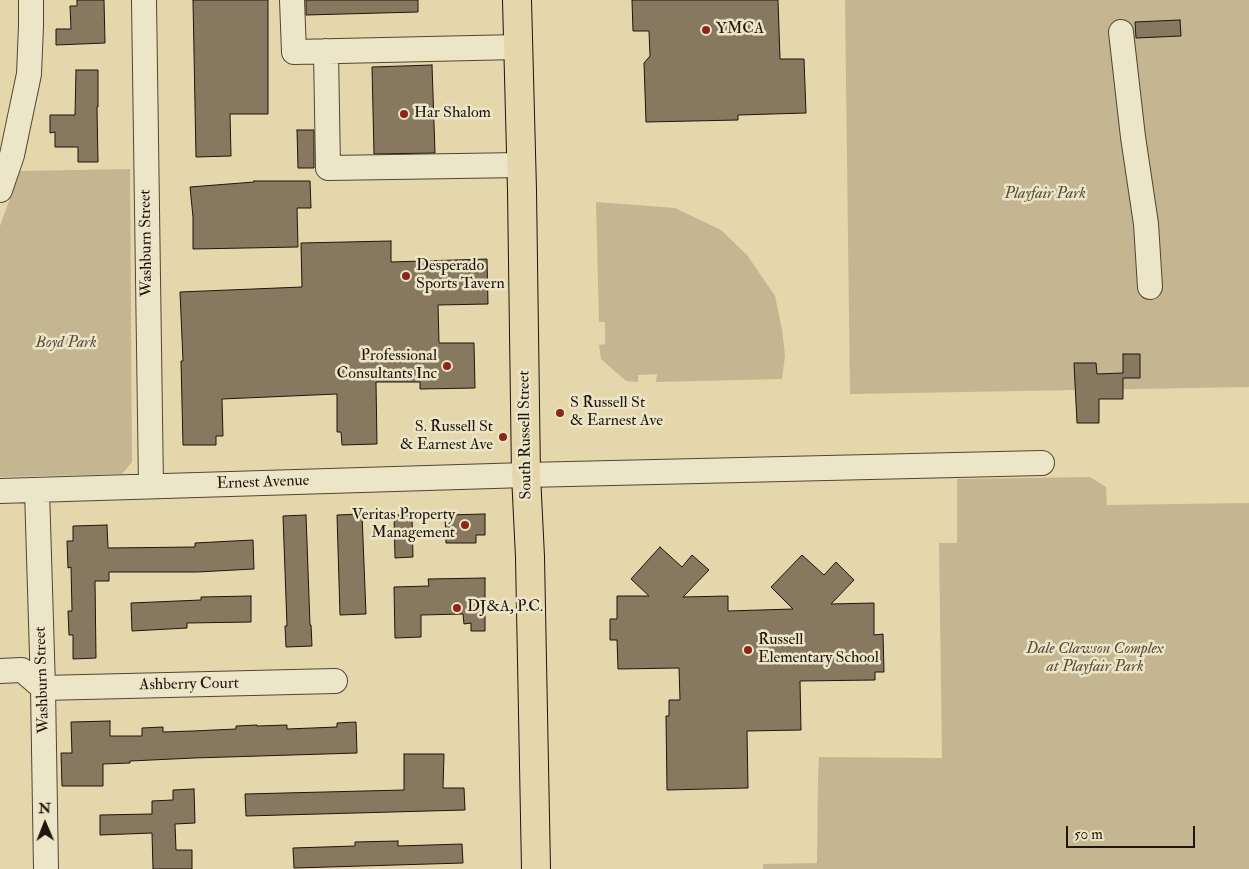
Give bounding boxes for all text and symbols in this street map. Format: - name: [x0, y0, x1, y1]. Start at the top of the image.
- place label: YMCA: [716, 20, 764, 40]
- marker: YMCA: [700, 24, 712, 36]
- place label: Har Shalom: [414, 104, 491, 124]
- marker: Har Shalom: [398, 108, 410, 120]
- park label: Playfair Park: [1004, 185, 1086, 205]
- street label: Washburn Street: [136, 189, 158, 297]
- place label: Desperado Sports Tavern: [416, 257, 505, 295]
- marker: Desperado Sports Tavern: [400, 270, 412, 282]
- park label: Boyd Park: [35, 334, 97, 354]
- place label: Professional Consultants Inc: [336, 347, 437, 385]
- marker: Professional Consultants Inc: [441, 360, 453, 372]
- street label: South Russell Street: [515, 370, 537, 500]
- place label: S Russell St & Earnest Ave: [570, 394, 663, 432]
- marker: S Russell St & Earnest Ave: [554, 407, 566, 419]
- place label: S. Russell St & Earnest Ave: [400, 418, 493, 456]
- marker: S. Russell St & Earnest Ave: [497, 431, 509, 443]
- street label: Ernest Avenue: [216, 472, 310, 494]
- place label: Veritas Property Management: [352, 506, 455, 544]
- marker: Veritas Property Management: [459, 519, 471, 531]
- place label: DJ&A, P.C.: [467, 598, 543, 618]
- marker: DJ&A, P.C.: [451, 602, 463, 614]
- street label: Washburn Street: [32, 626, 54, 734]
- place label: Russell Elementary School: [758, 631, 879, 669]
- park label: Dale Clawson Complex at Playfair Park: [1026, 640, 1164, 678]
- marker: Russell Elementary School: [742, 644, 754, 656]
- street label: Ashberry Court: [139, 675, 239, 695]
- north arrow: [20, 799, 70, 849]
- text: N: [38, 800, 51, 817]
- scale bar: [1069, 816, 1198, 848]
- text: 50 m: [1074, 825, 1103, 844]

